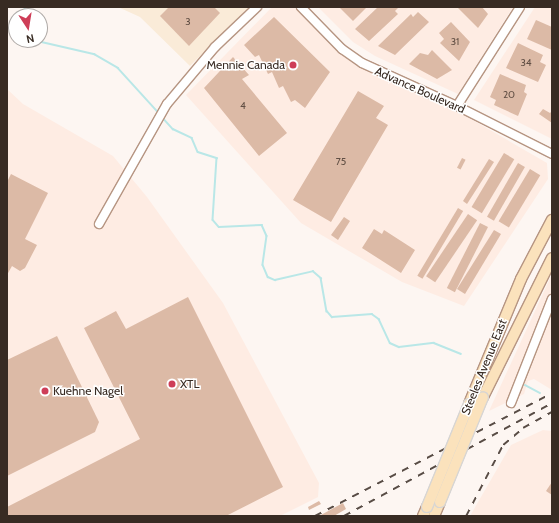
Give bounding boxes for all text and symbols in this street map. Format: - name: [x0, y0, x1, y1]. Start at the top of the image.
- north arrow: [8, 8, 48, 48]
- house number: 3: [185, 16, 191, 28]
- text: N: [25, 31, 36, 46]
- house number: 31: [451, 36, 459, 48]
- house number: 34: [520, 57, 532, 69]
- place label: Mennie Canada: [206, 58, 285, 72]
- marker: Mennie Canada: [288, 60, 298, 70]
- street label: Advance Boulevard: [373, 64, 467, 116]
- house number: 20: [503, 89, 515, 101]
- house number: 4: [240, 100, 246, 112]
- house number: 75: [336, 156, 346, 168]
- street label: Steeles Avenue East: [458, 317, 510, 417]
- place label: XTL: [180, 377, 200, 391]
- marker: XTL: [167, 379, 177, 389]
- place label: Kuehne Nagel: [53, 384, 123, 398]
- marker: Kuehne Nagel: [40, 386, 50, 396]

